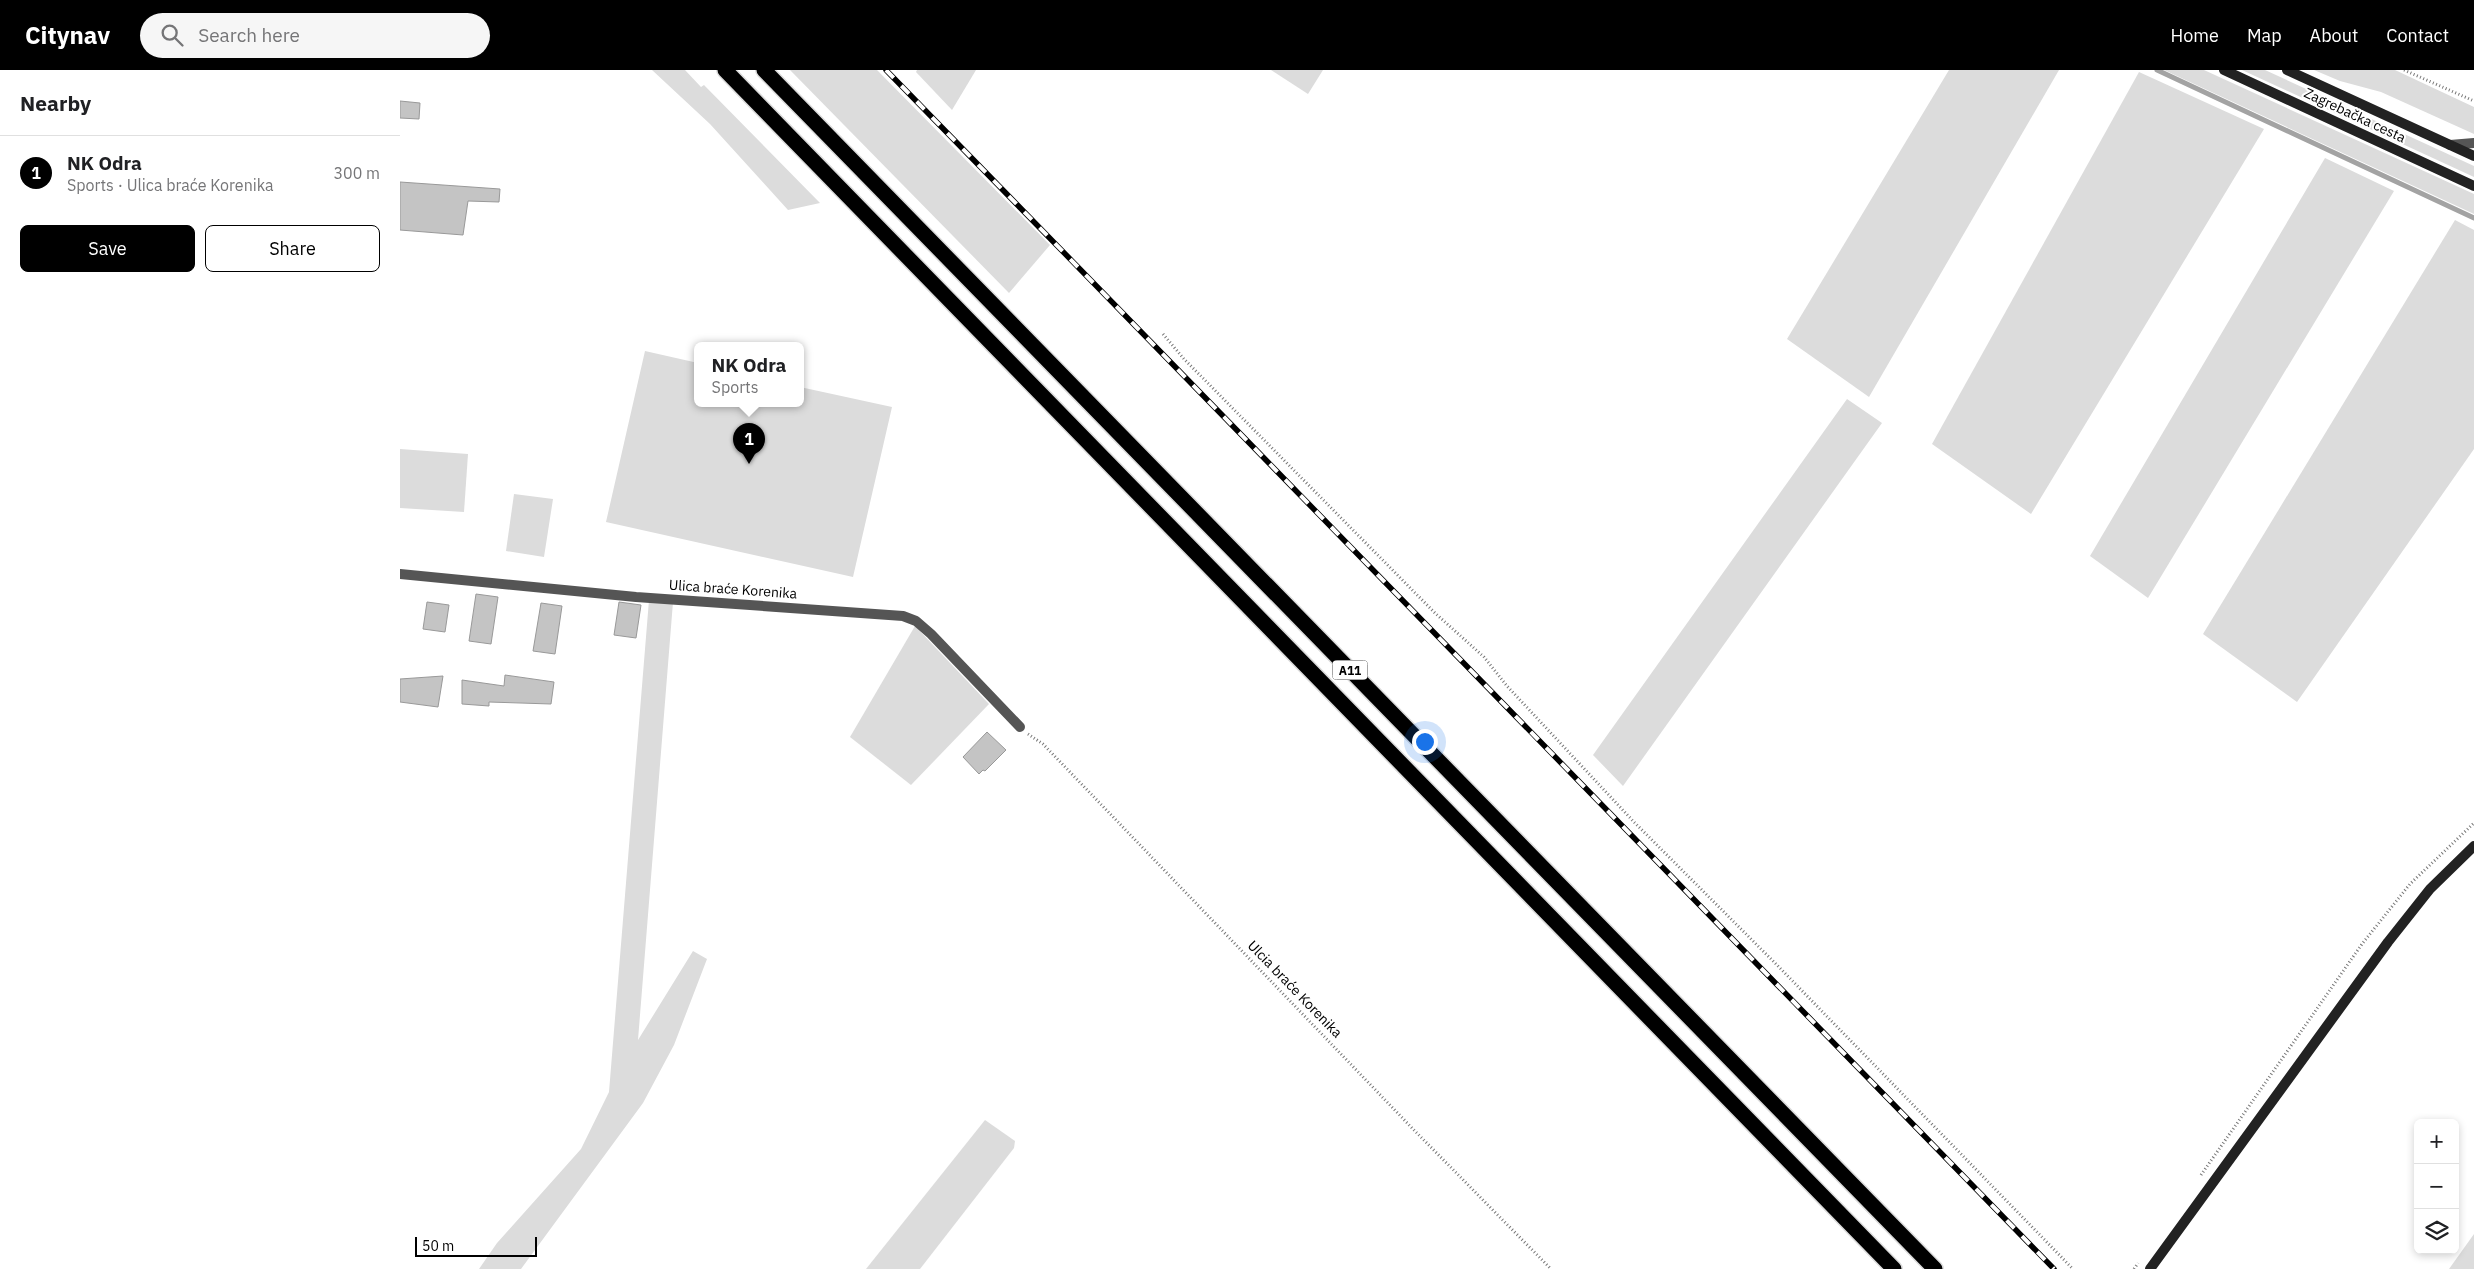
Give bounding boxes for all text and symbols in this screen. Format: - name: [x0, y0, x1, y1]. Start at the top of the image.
- search box: [140, 13, 490, 58]
- text: Citynav: [25, 19, 110, 51]
- icon: search: [158, 21, 186, 49]
- text: Search here: [198, 23, 300, 47]
- text: Home: [2171, 24, 2219, 47]
- text: Map: [2247, 24, 2282, 47]
- text: About: [2310, 24, 2358, 47]
- text: Contact: [2386, 24, 2449, 47]
- street label: Zagrebačka cesta: [2301, 84, 2409, 147]
- text: Nearby: [20, 89, 91, 117]
- text: NK Odra: [67, 151, 142, 175]
- text: 1: [31, 163, 41, 183]
- text: 300 m: [333, 163, 380, 183]
- text: Sports · Ulica braće Korenika: [67, 175, 274, 195]
- button: Save: [20, 225, 195, 272]
- button: Share: [205, 225, 380, 272]
- popup: [694, 342, 804, 407]
- text: NK Odra: [712, 353, 786, 377]
- text: Sports: [712, 377, 758, 397]
- pin: 1: [733, 423, 765, 464]
- street label: Ulica braće Korenika: [668, 576, 798, 602]
- road number: A11: [1332, 660, 1368, 680]
- your location: [1412, 729, 1438, 755]
- street label: Ulcia braće Korenika: [1244, 936, 1347, 1042]
- map controls: [2414, 1119, 2459, 1254]
- button: +: [2414, 1119, 2459, 1164]
- button: −: [2414, 1164, 2459, 1209]
- button: layers: [2414, 1209, 2459, 1254]
- scale bar: [415, 1234, 538, 1257]
- text: 50 m: [422, 1237, 454, 1255]

